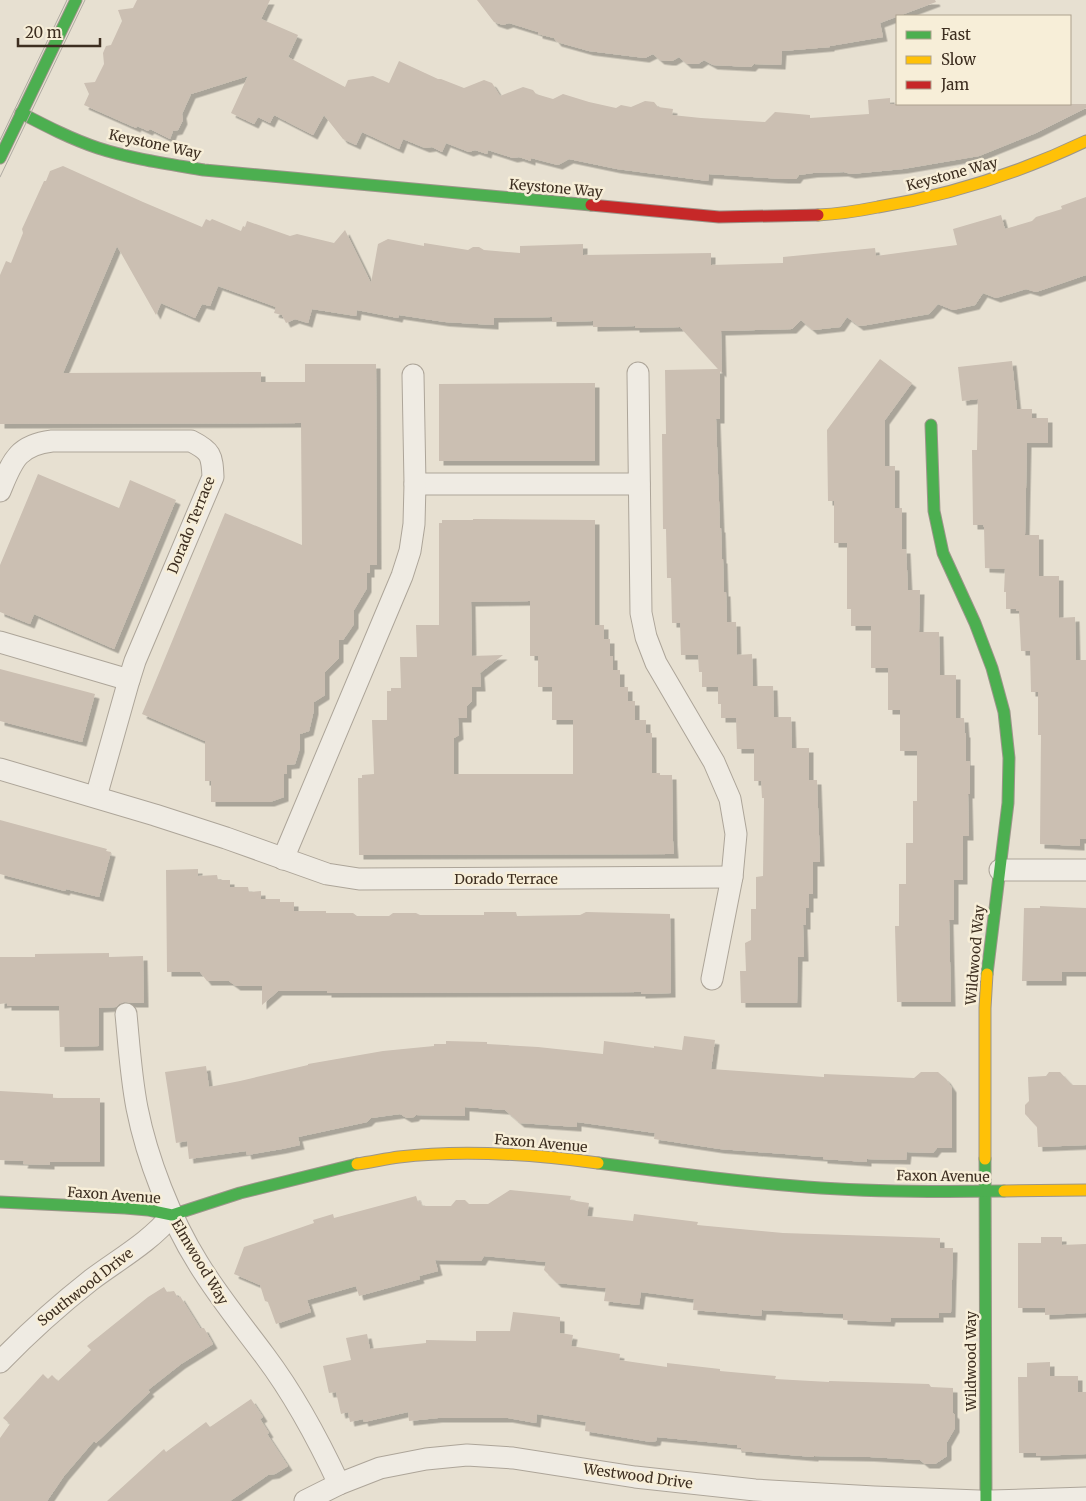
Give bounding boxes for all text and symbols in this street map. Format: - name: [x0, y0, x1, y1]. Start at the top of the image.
- scale bar: [18, 15, 100, 47]
- legend: [896, 15, 1071, 105]
- text: 20 m: [25, 23, 62, 42]
- text: Fast: [941, 25, 971, 44]
- text: Slow: [941, 50, 976, 69]
- text: Jam: [940, 75, 969, 94]
- street label: Keystone Way: [107, 125, 204, 163]
- street label: Keystone Way: [904, 153, 1001, 195]
- street label: Keystone Way: [508, 175, 604, 201]
- street label: Dorado Terrace: [163, 474, 219, 576]
- street label: Dorado Terrace: [454, 870, 558, 888]
- street label: Wildwood Way: [962, 903, 988, 1007]
- street label: Faxon Avenue: [494, 1130, 588, 1156]
- street label: Faxon Avenue: [896, 1166, 990, 1186]
- street label: Faxon Avenue: [67, 1183, 161, 1207]
- street label: Elmwood Way: [167, 1216, 233, 1309]
- street label: Southwood Drive: [34, 1244, 136, 1330]
- street label: Wildwood Way: [962, 1310, 980, 1412]
- street label: Westwood Drive: [581, 1459, 694, 1493]

